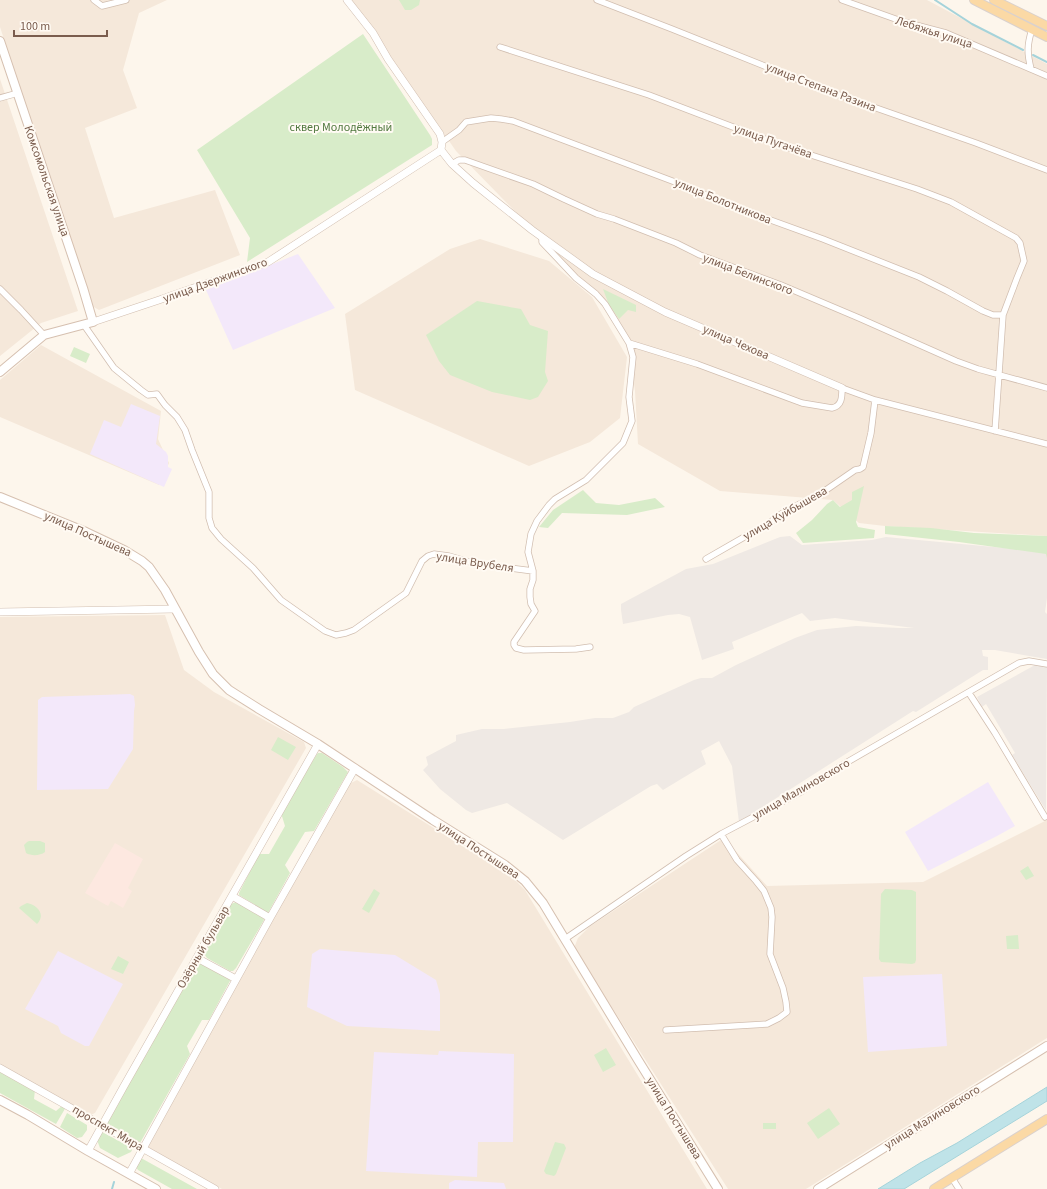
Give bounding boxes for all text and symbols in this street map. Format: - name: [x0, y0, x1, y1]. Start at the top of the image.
- scale bar: [14, 12, 107, 38]
- street label: Лебяжья улица: [893, 12, 975, 53]
- text: 100 m: [20, 18, 50, 35]
- street label: улица Степана Разина: [763, 59, 878, 116]
- park label: сквер Молодёжный: [290, 119, 392, 136]
- street label: улица Пугачёва: [731, 120, 814, 163]
- street label: Комсомольская улица: [20, 123, 74, 239]
- street label: улица Болотникова: [672, 174, 774, 229]
- street label: улица Белинского: [700, 249, 795, 299]
- street label: улица Дзержинского: [161, 254, 270, 307]
- street label: улица Чехова: [700, 321, 772, 364]
- street label: улица Куйбышева: [740, 482, 831, 544]
- street label: улица Постышева: [41, 508, 134, 561]
- street label: улица Врубеля: [435, 548, 515, 577]
- street label: улица Малиновского: [749, 755, 853, 824]
- street label: улица Постышева: [435, 818, 523, 883]
- street label: Озёрный бульвар: [173, 902, 234, 992]
- street label: улица Постышева: [641, 1074, 706, 1163]
- street label: улица Малиновского: [881, 1081, 983, 1154]
- street label: проспект Мира: [69, 1101, 146, 1156]

